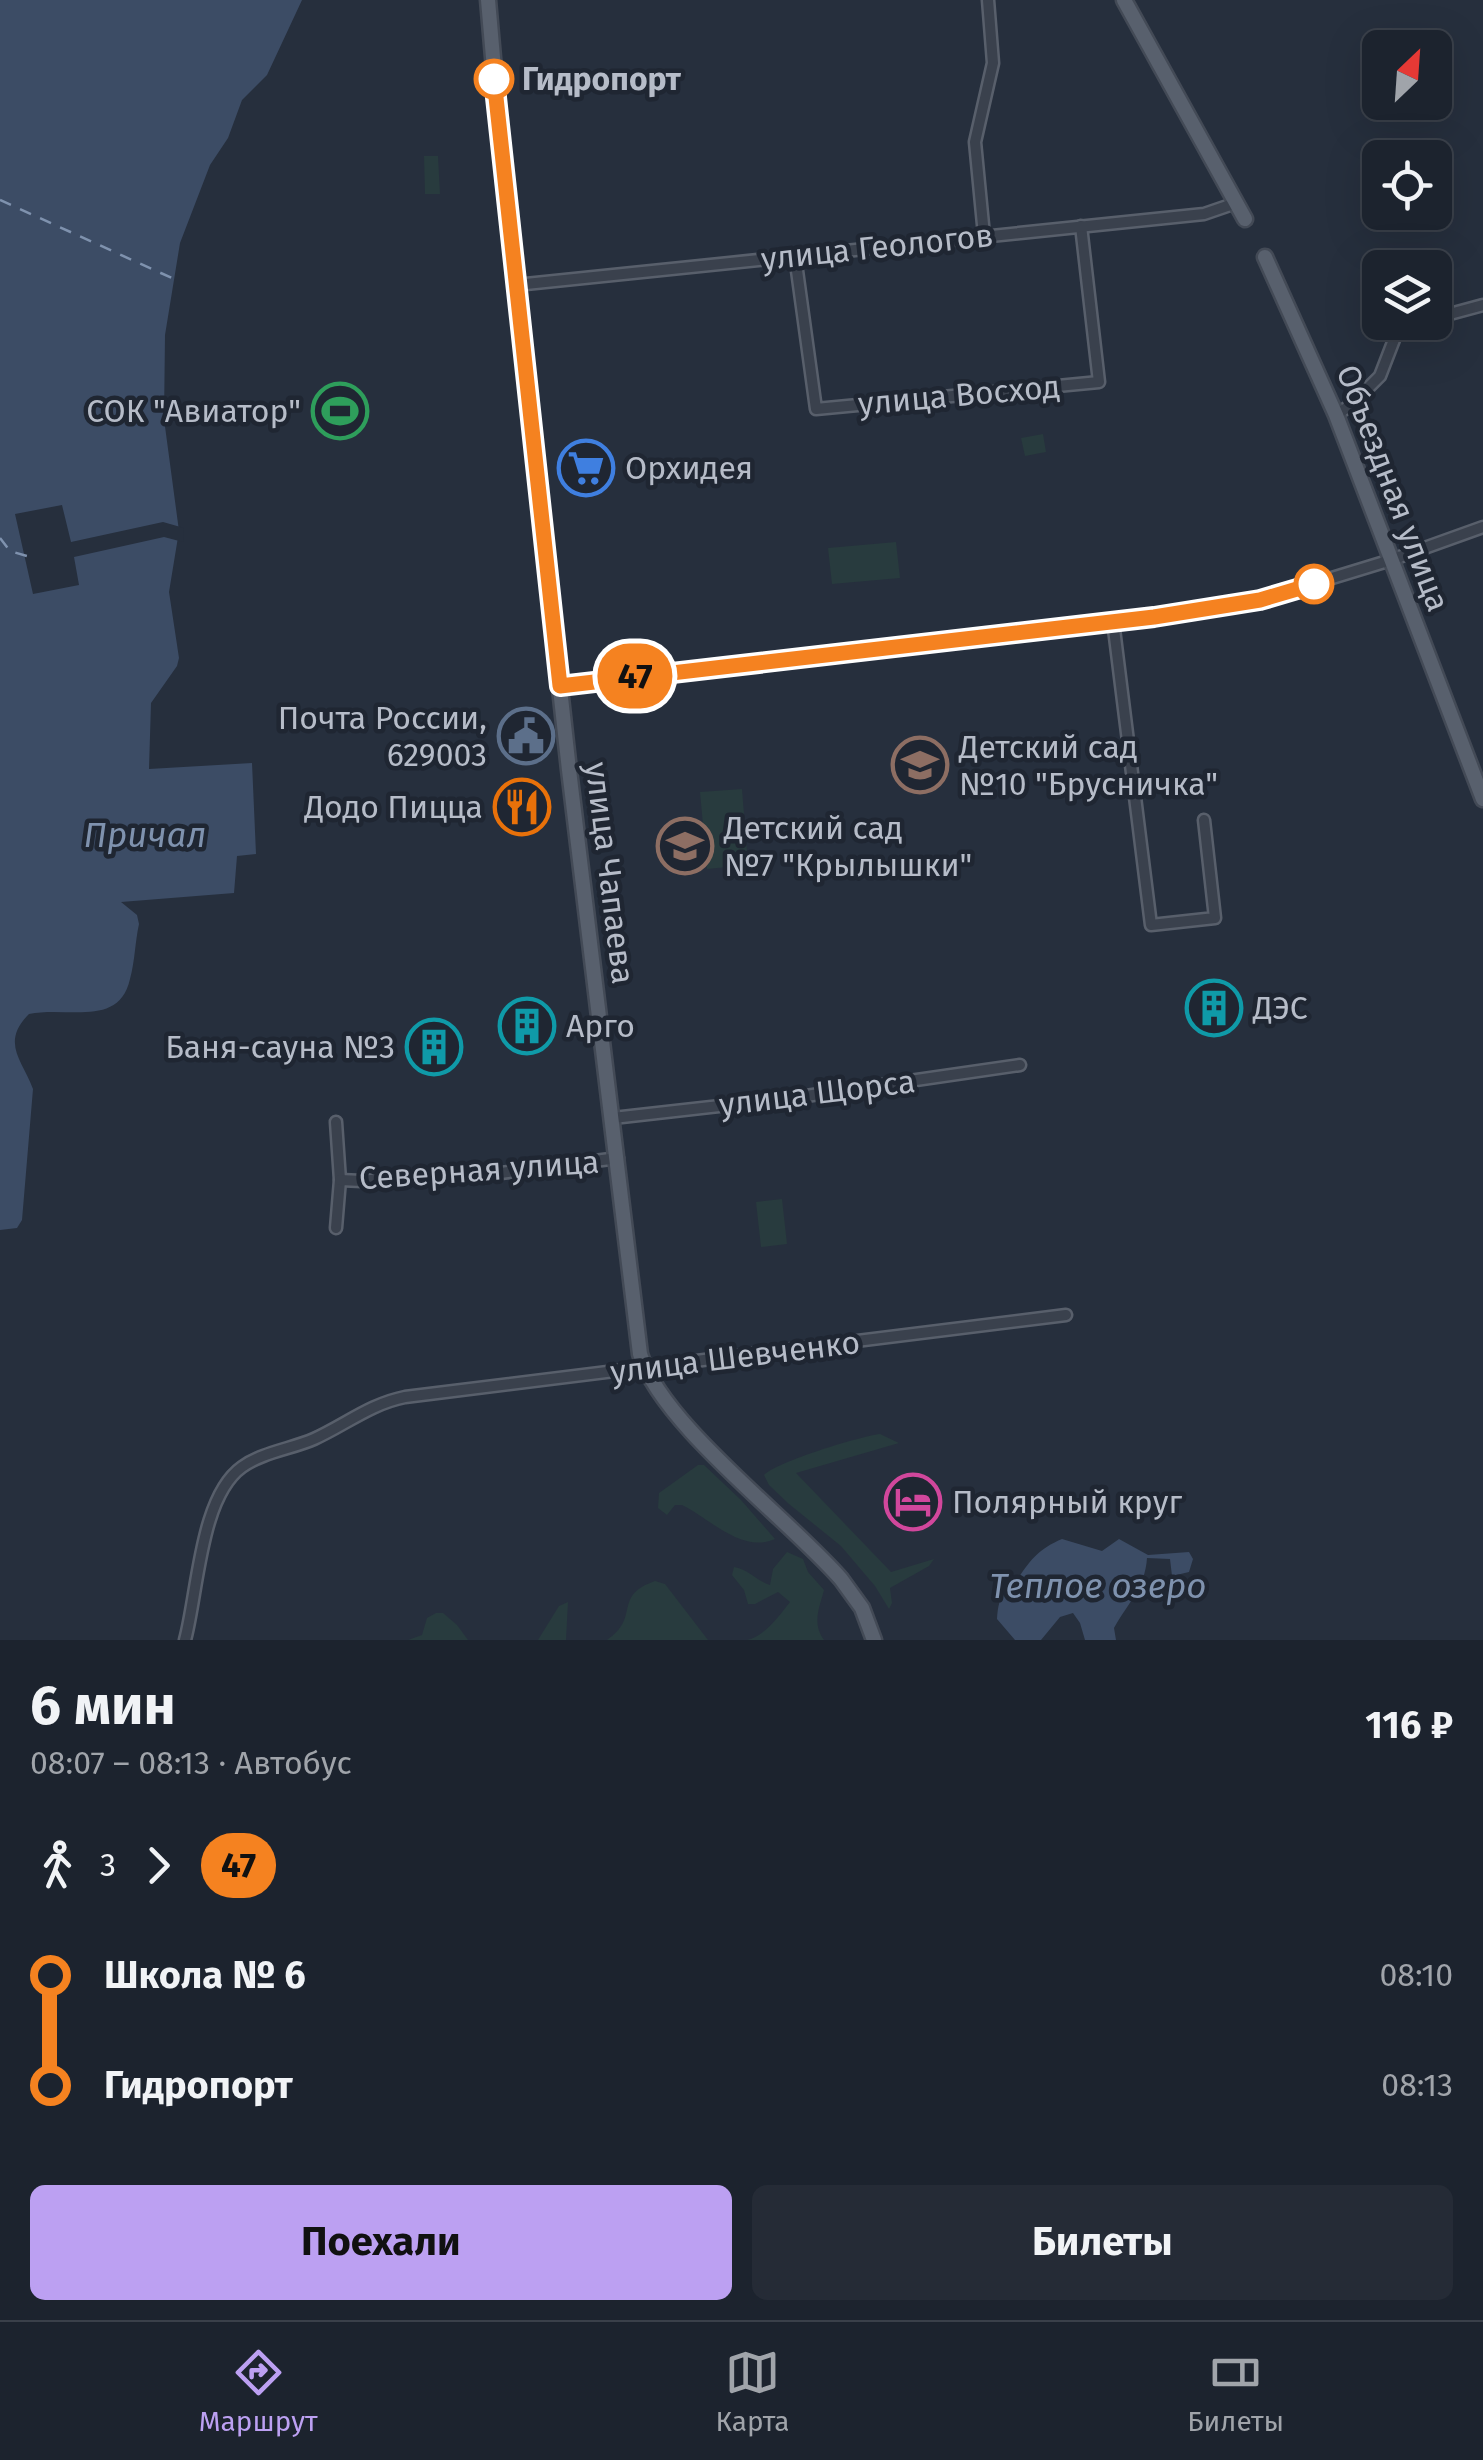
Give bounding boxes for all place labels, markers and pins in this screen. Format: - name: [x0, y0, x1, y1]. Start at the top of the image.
- marker: Гидропорт: [475, 60, 513, 98]
- place label: Гидропорт: [522, 60, 682, 98]
- sports icon: СОК "Авиатор": [310, 381, 370, 441]
- place label: СОК "Авиатор": [86, 392, 301, 430]
- supermarket icon: Орхидея: [556, 438, 616, 498]
- place label: Орхидея: [625, 449, 753, 487]
- unlabelled marker: [1295, 565, 1333, 603]
- place label: Почта России, 629003: [278, 699, 487, 774]
- public building icon: Почта России, 629003: [496, 706, 556, 766]
- place label: Детский сад №10 "Брусничка": [958, 728, 1218, 803]
- school or university icon: Детский сад №10 "Брусничка": [890, 735, 950, 795]
- restaurant icon: Додо Пицца: [492, 777, 552, 837]
- place label: Додо Пицца: [303, 788, 483, 826]
- place label: Детский сад №7 "Крылышки": [723, 809, 972, 884]
- school or university icon: Детский сад №7 "Крылышки": [655, 816, 715, 876]
- building icon: ДЭС: [1184, 978, 1244, 1038]
- place label: ДЭС: [1252, 989, 1308, 1027]
- building icon: Арго: [497, 996, 557, 1056]
- place label: Арго: [566, 1007, 635, 1045]
- building icon: Баня-сауна №3: [404, 1017, 464, 1077]
- place label: Баня-сауна №3: [165, 1028, 395, 1066]
- hotel icon: Полярный круг: [883, 1472, 943, 1532]
- place label: Полярный круг: [952, 1483, 1182, 1521]

